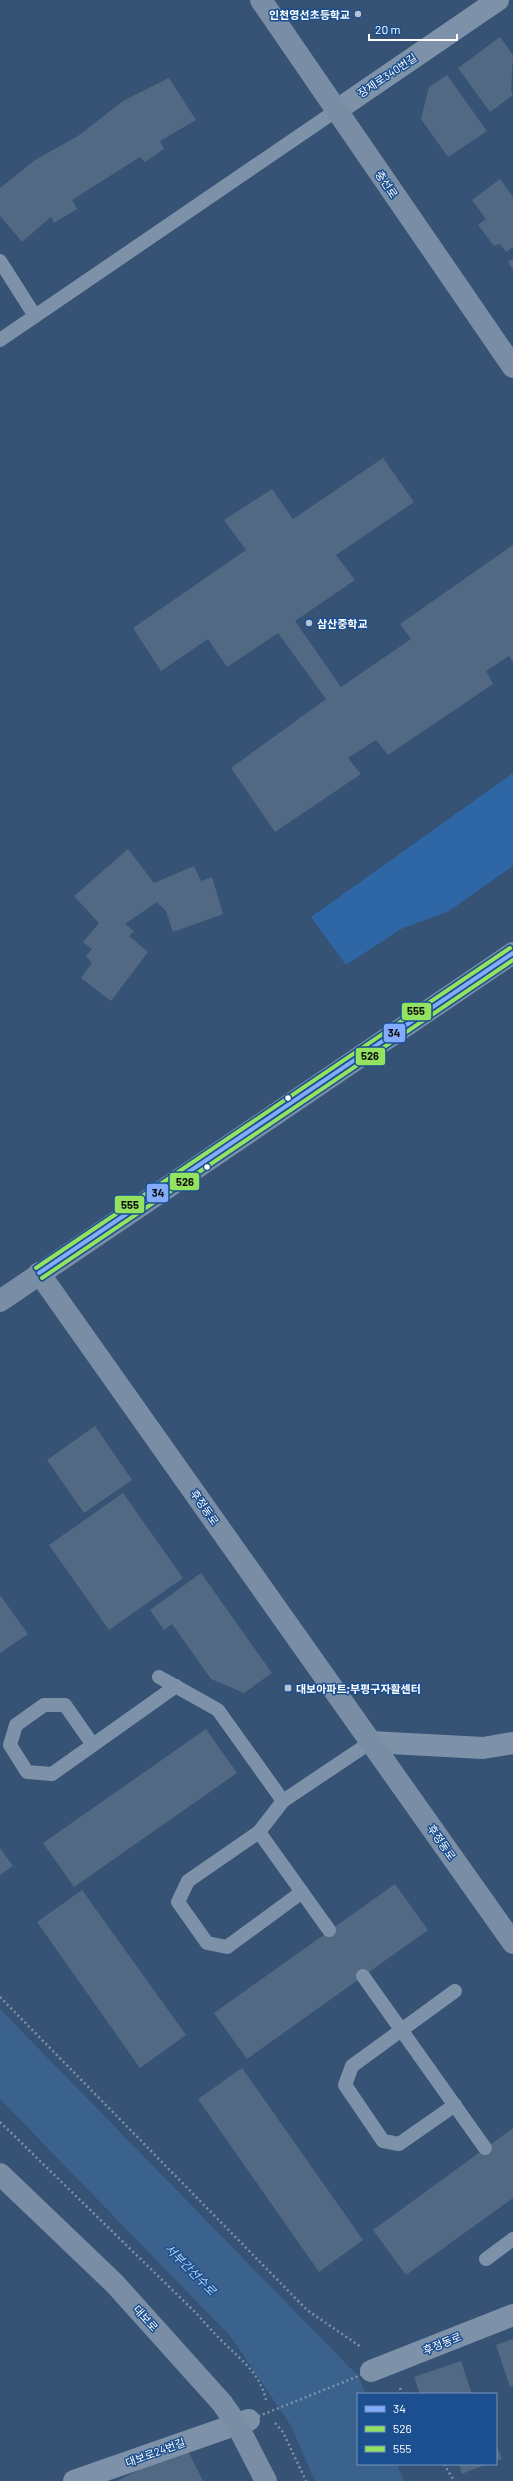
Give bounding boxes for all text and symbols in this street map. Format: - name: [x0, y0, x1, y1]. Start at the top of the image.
- place label: 인천영선초등학교: [269, 8, 350, 21]
- marker: 인천영선초등학교: [353, 9, 363, 19]
- scale bar: [369, 16, 457, 42]
- text: 20 m: [375, 22, 401, 36]
- street label: 장제로340번길: [355, 50, 419, 100]
- street label: 충선로: [373, 168, 401, 200]
- place label: 삼산중학교: [317, 617, 368, 630]
- marker: 삼산중학교: [304, 618, 314, 628]
- line badge: 555: [401, 1002, 432, 1021]
- text: 555: [407, 1004, 425, 1017]
- line badge: 34: [383, 1023, 406, 1043]
- text: 34: [388, 1026, 401, 1039]
- line badge: 526: [355, 1047, 386, 1066]
- text: 526: [361, 1049, 379, 1062]
- unlabelled marker: [283, 1093, 293, 1103]
- unlabelled marker: [202, 1162, 212, 1172]
- line badge: 526: [169, 1172, 200, 1191]
- text: 526: [176, 1175, 194, 1188]
- line badge: 34: [146, 1183, 169, 1203]
- text: 34: [152, 1186, 165, 1199]
- line badge: 555: [114, 1195, 145, 1214]
- text: 555: [121, 1198, 139, 1211]
- street label: 후정동로: [188, 1487, 222, 1527]
- place label: 대보아파트;부평구자활센터: [296, 1682, 421, 1695]
- marker: 대보아파트;부평구자활센터: [283, 1683, 293, 1693]
- street label: 후정동로: [425, 1822, 459, 1862]
- water label: 서부간선수로: [163, 2241, 220, 2298]
- street label: 대보로: [131, 2302, 161, 2334]
- street label: 후정동로: [421, 2329, 463, 2357]
- legend: [357, 2393, 497, 2465]
- text: 34: [393, 2401, 406, 2415]
- text: 526: [393, 2421, 412, 2435]
- street label: 대보로24번길: [123, 2435, 187, 2469]
- text: 555: [393, 2441, 412, 2455]

